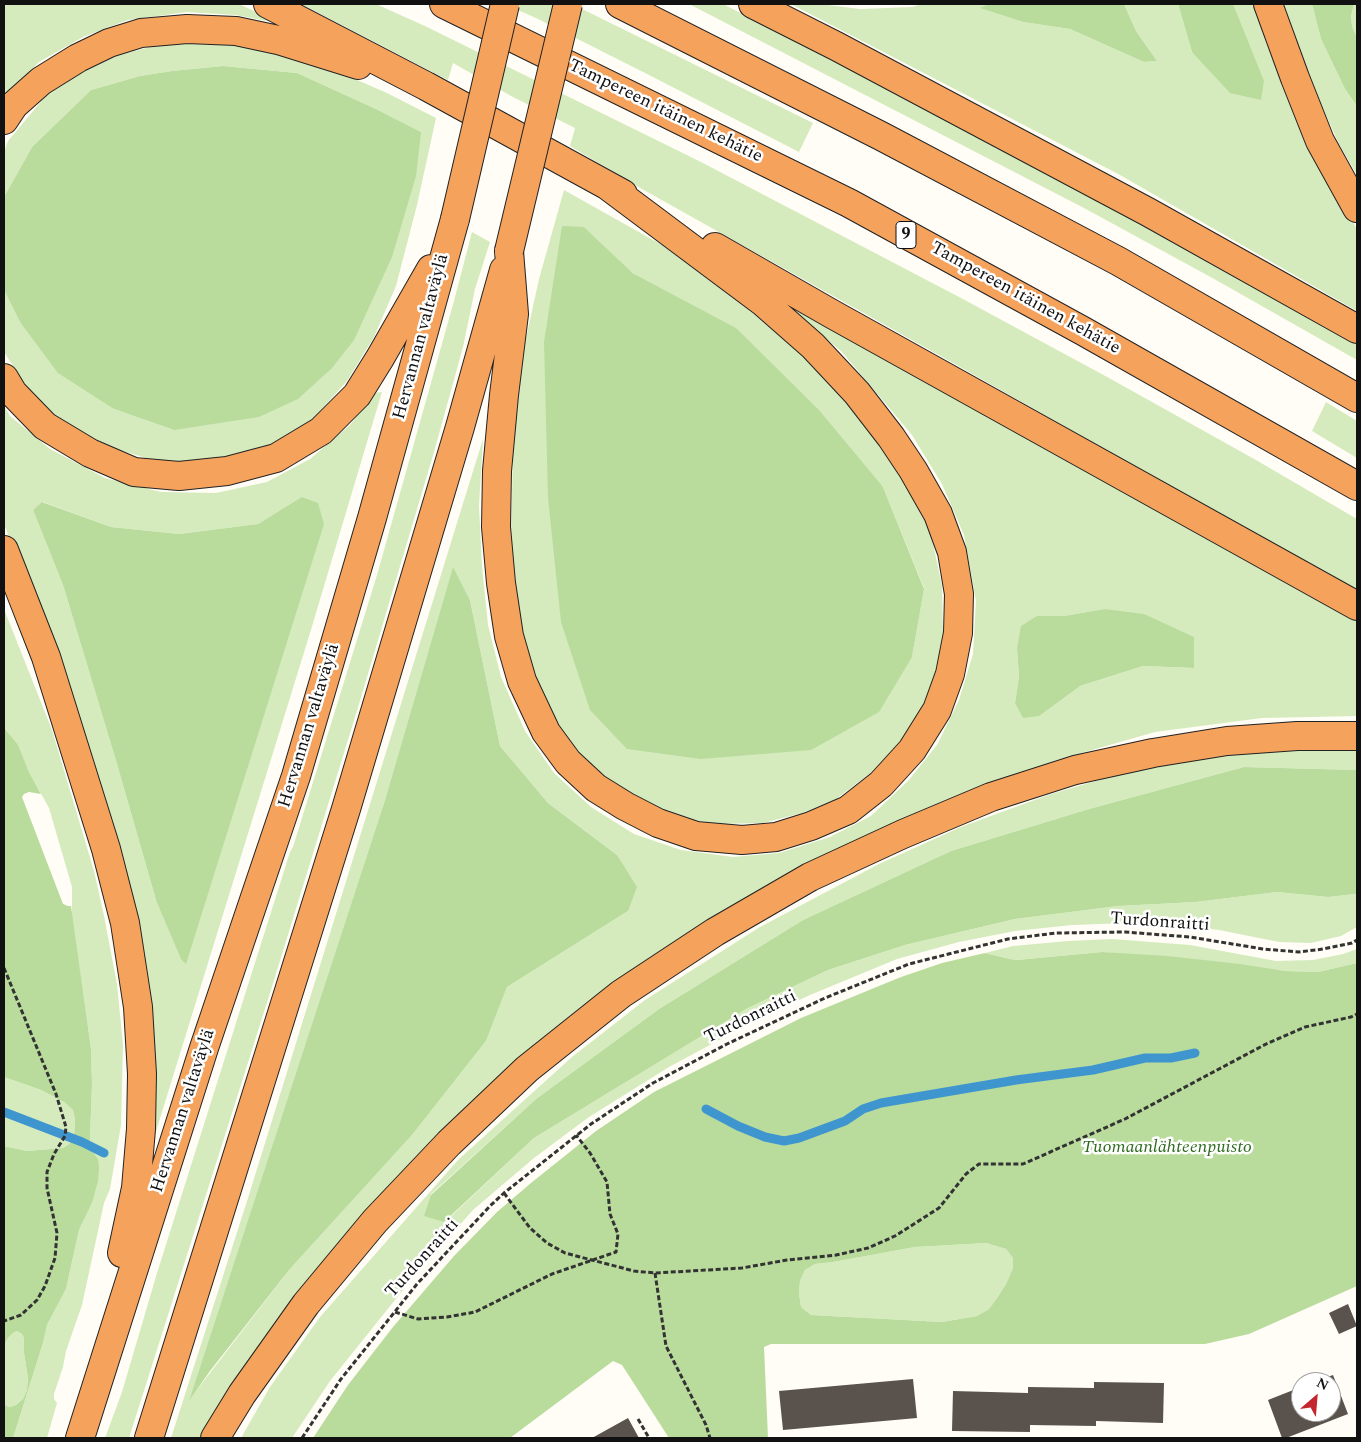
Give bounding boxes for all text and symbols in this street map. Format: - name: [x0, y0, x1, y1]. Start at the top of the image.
- street label: Tampereen itäinen kehätie: [564, 56, 766, 168]
- road number: 9: [896, 222, 916, 248]
- street label: Tampereen itäinen kehätie: [927, 238, 1123, 360]
- street label: Hervannan valtaväylä: [390, 252, 454, 422]
- street label: Hervannan valtaväylä: [275, 641, 345, 811]
- street label: Turdonraitti: [1110, 909, 1210, 937]
- street label: Turdonraitti: [702, 986, 800, 1050]
- street label: Hervannan valtaväylä: [147, 1027, 221, 1195]
- park label: Tuomaanlähteenpuisto: [1082, 1137, 1252, 1159]
- street label: Turdonraitti: [382, 1215, 464, 1303]
- north arrow: [1291, 1372, 1341, 1422]
- text: N: [1313, 1372, 1332, 1396]

